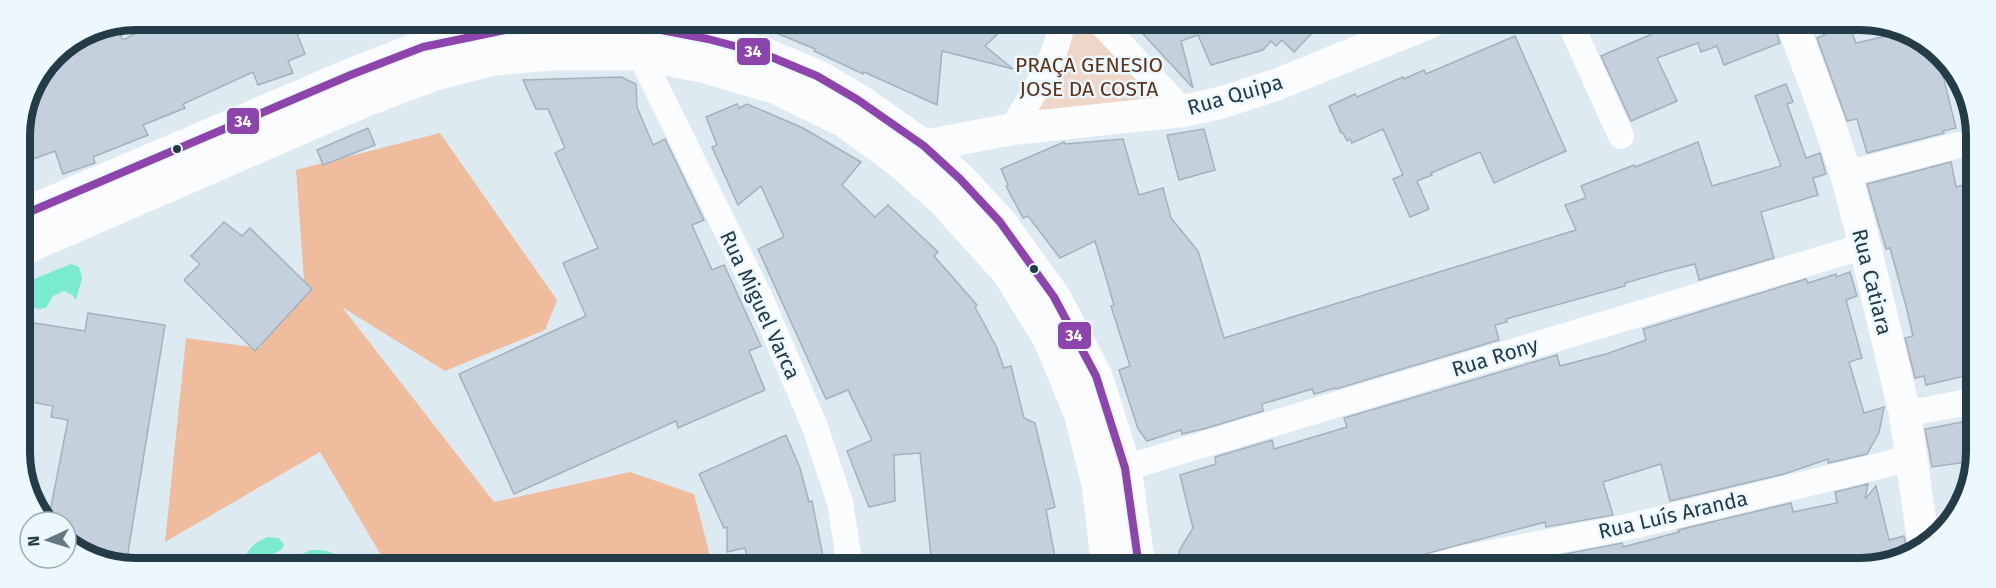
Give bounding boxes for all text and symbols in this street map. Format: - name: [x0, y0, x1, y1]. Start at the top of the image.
- line badge: 34: [736, 37, 771, 66]
- text: 34: [743, 42, 762, 61]
- park label: PRAÇA GENESIO JOSE DA COSTA: [1015, 52, 1163, 102]
- street label: Rua Quipa: [1184, 69, 1286, 121]
- line badge: 34: [226, 107, 260, 135]
- text: 34: [233, 112, 252, 131]
- unlabelled marker: [171, 143, 183, 155]
- street label: Rua Miguel Varca: [714, 226, 806, 384]
- street label: Rua Catiara: [1846, 226, 1898, 338]
- unlabelled marker: [1028, 263, 1040, 275]
- line badge: 34: [1057, 321, 1092, 350]
- text: 34: [1064, 326, 1083, 345]
- street label: Rua Rony: [1449, 331, 1542, 382]
- street label: Rua Luís Aranda: [1596, 485, 1750, 545]
- north arrow: [18, 510, 78, 570]
- text: N: [24, 535, 43, 547]

